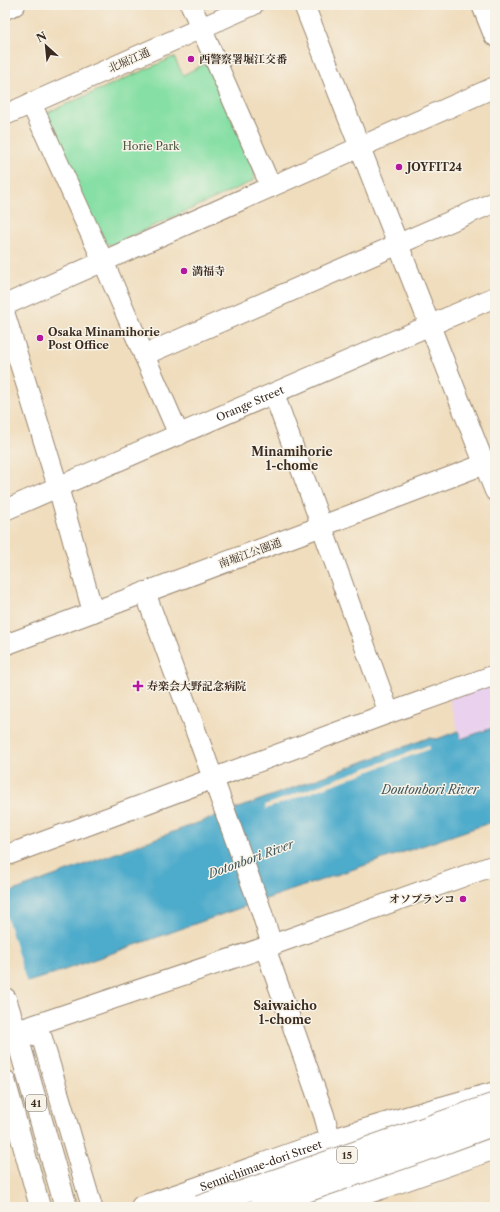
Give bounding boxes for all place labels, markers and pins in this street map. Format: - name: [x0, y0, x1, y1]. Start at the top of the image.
- place label: 西警察署堀江交番: [199, 52, 288, 66]
- marker: 西警察署堀江交番: [186, 54, 196, 64]
- place label: JOYFIT24: [405, 160, 463, 174]
- marker: JOYFIT24: [394, 162, 404, 172]
- place label: 満福寺: [192, 264, 225, 278]
- marker: 満福寺: [179, 266, 189, 276]
- place label: Osaka Minamihorie Post Office: [48, 325, 160, 352]
- marker: Osaka Minamihorie Post Office: [35, 333, 45, 343]
- place label: 寿楽会大野記念病院: [147, 679, 246, 693]
- marker: 寿楽会大野記念病院: [132, 680, 144, 692]
- place label: オソブランコ: [389, 892, 455, 906]
- marker: オソブランコ: [458, 894, 468, 904]

